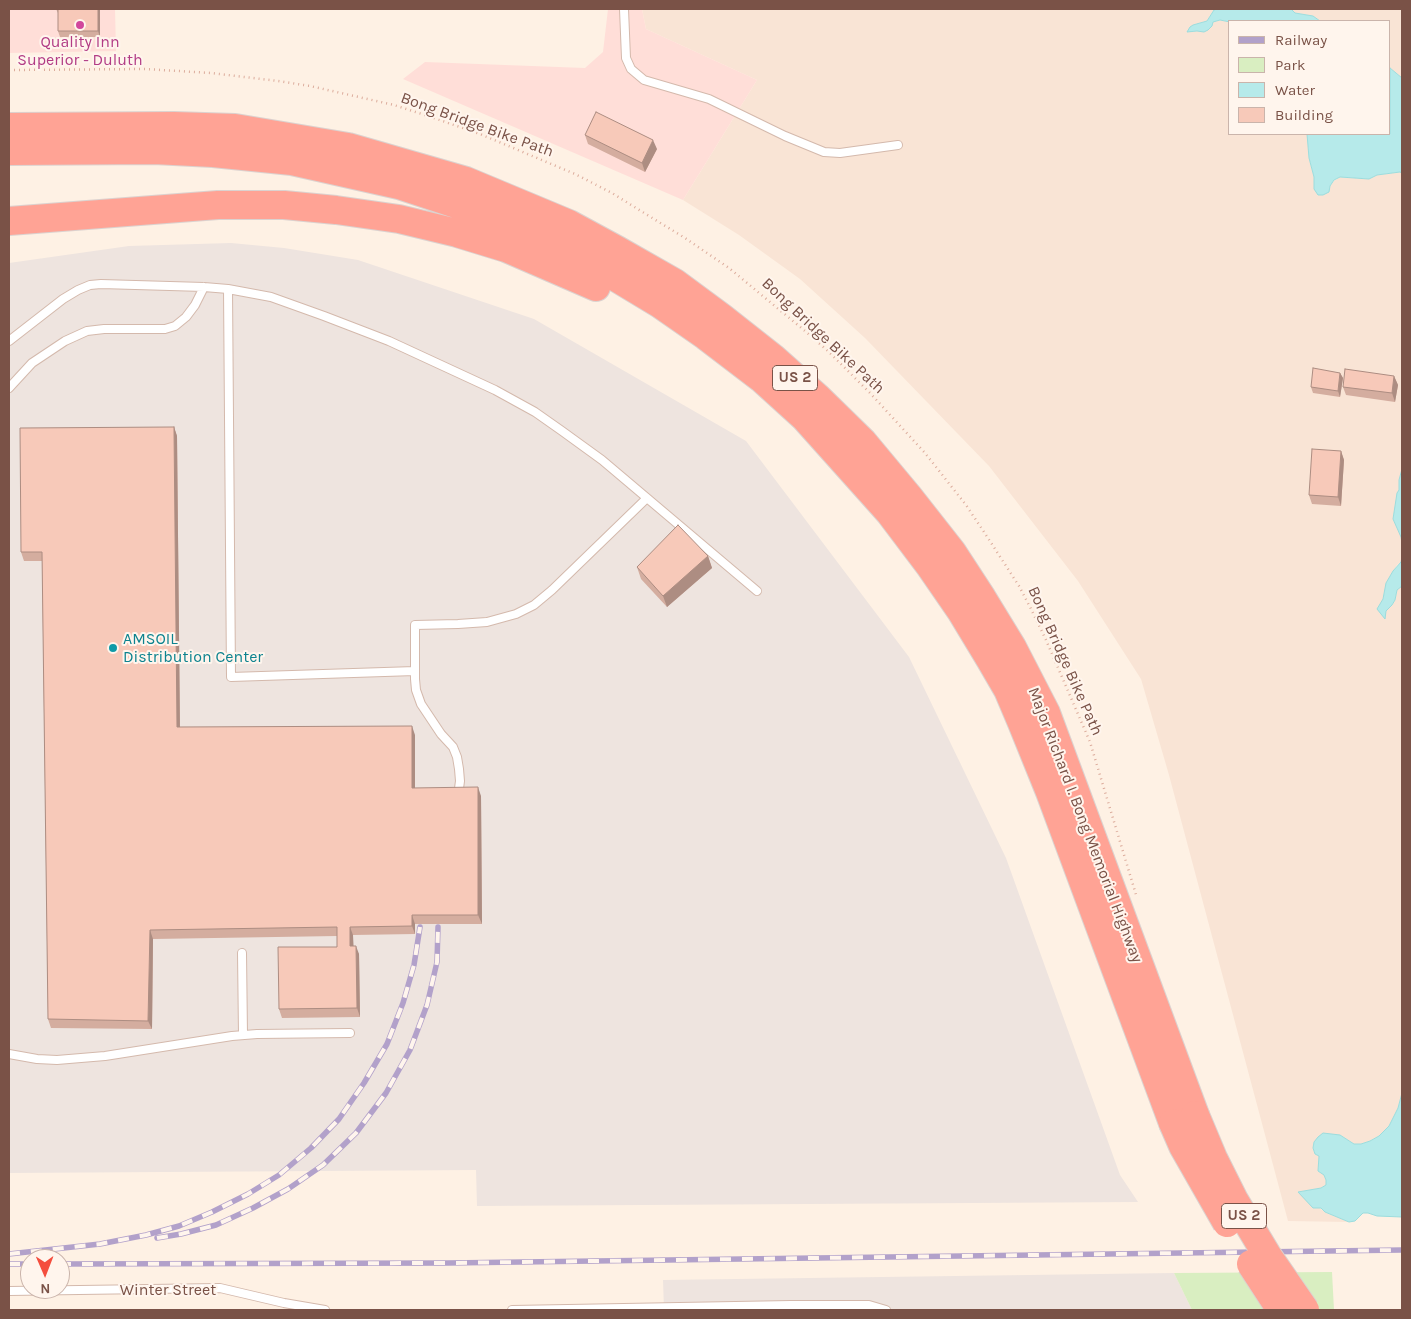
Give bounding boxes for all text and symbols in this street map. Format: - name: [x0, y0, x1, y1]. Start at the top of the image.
- marker: Quality Inn Superior - Duluth: [74, 19, 86, 31]
- legend: [1228, 20, 1391, 135]
- text: Railway: [1275, 31, 1327, 49]
- place label: Quality Inn Superior - Duluth: [17, 32, 143, 70]
- text: Park: [1275, 56, 1305, 74]
- text: Water: [1275, 81, 1315, 99]
- street label: Bong Bridge Bike Path: [398, 88, 556, 162]
- text: Building: [1275, 106, 1333, 124]
- street label: Bong Bridge Bike Path: [757, 274, 889, 398]
- road number: US 2: [772, 366, 818, 390]
- street label: Bong Bridge Bike Path: [1023, 583, 1107, 739]
- place label: AMSOIL Distribution Center: [123, 629, 263, 667]
- marker: AMSOIL Distribution Center: [107, 642, 119, 654]
- street label: Major Richard I. Bong Memorial Highway: [1023, 685, 1147, 965]
- road number: US 2: [1222, 1204, 1266, 1228]
- north arrow: [20, 1249, 70, 1299]
- text: N: [40, 1280, 50, 1297]
- street label: Winter Street: [120, 1280, 216, 1300]

